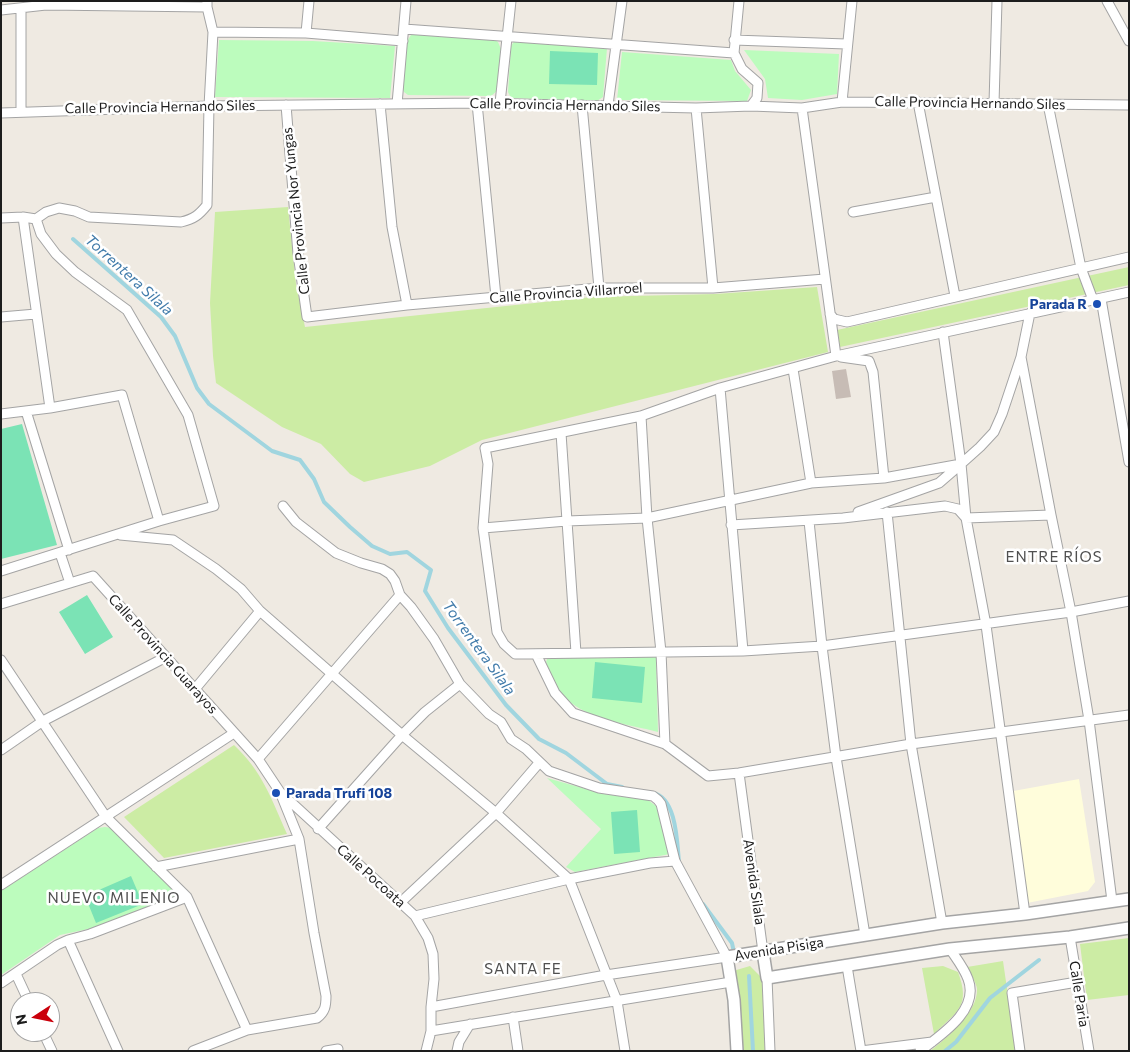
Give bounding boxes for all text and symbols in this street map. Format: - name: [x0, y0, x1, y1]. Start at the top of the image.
- street label: Calle Provincia Hernando Siles: [874, 93, 1066, 113]
- street label: Calle Provincia Hernando Siles: [469, 95, 661, 115]
- street label: Calle Provincia Hernando Siles: [64, 97, 256, 117]
- street label: Calle Provincia Nor Yungas: [279, 127, 313, 295]
- water label: Torrentera Silala: [81, 231, 177, 319]
- street label: Calle Provincia Villarroel: [489, 279, 643, 307]
- place label: Parada R: [1030, 296, 1087, 312]
- marker: Parada R: [1091, 298, 1103, 310]
- district label: ENTRE RÍOS: [1004, 548, 1104, 566]
- street label: Calle Provincia Guarayos: [105, 591, 221, 717]
- water label: Torrentera Silala: [439, 597, 519, 699]
- place label: Parada Trufi 108: [286, 785, 392, 801]
- marker: Parada Trufi 108: [270, 787, 282, 799]
- street label: Avenida Silala: [740, 838, 768, 926]
- street label: Calle Pocoata: [333, 841, 409, 911]
- district label: NUEVO MILENIO: [46, 889, 182, 907]
- street label: Avenida Pisiga: [733, 934, 825, 964]
- district label: SANTA FE: [483, 960, 563, 978]
- street label: Calle Paria: [1065, 960, 1093, 1028]
- north arrow: [10, 992, 60, 1042]
- text: N: [11, 1013, 30, 1027]

